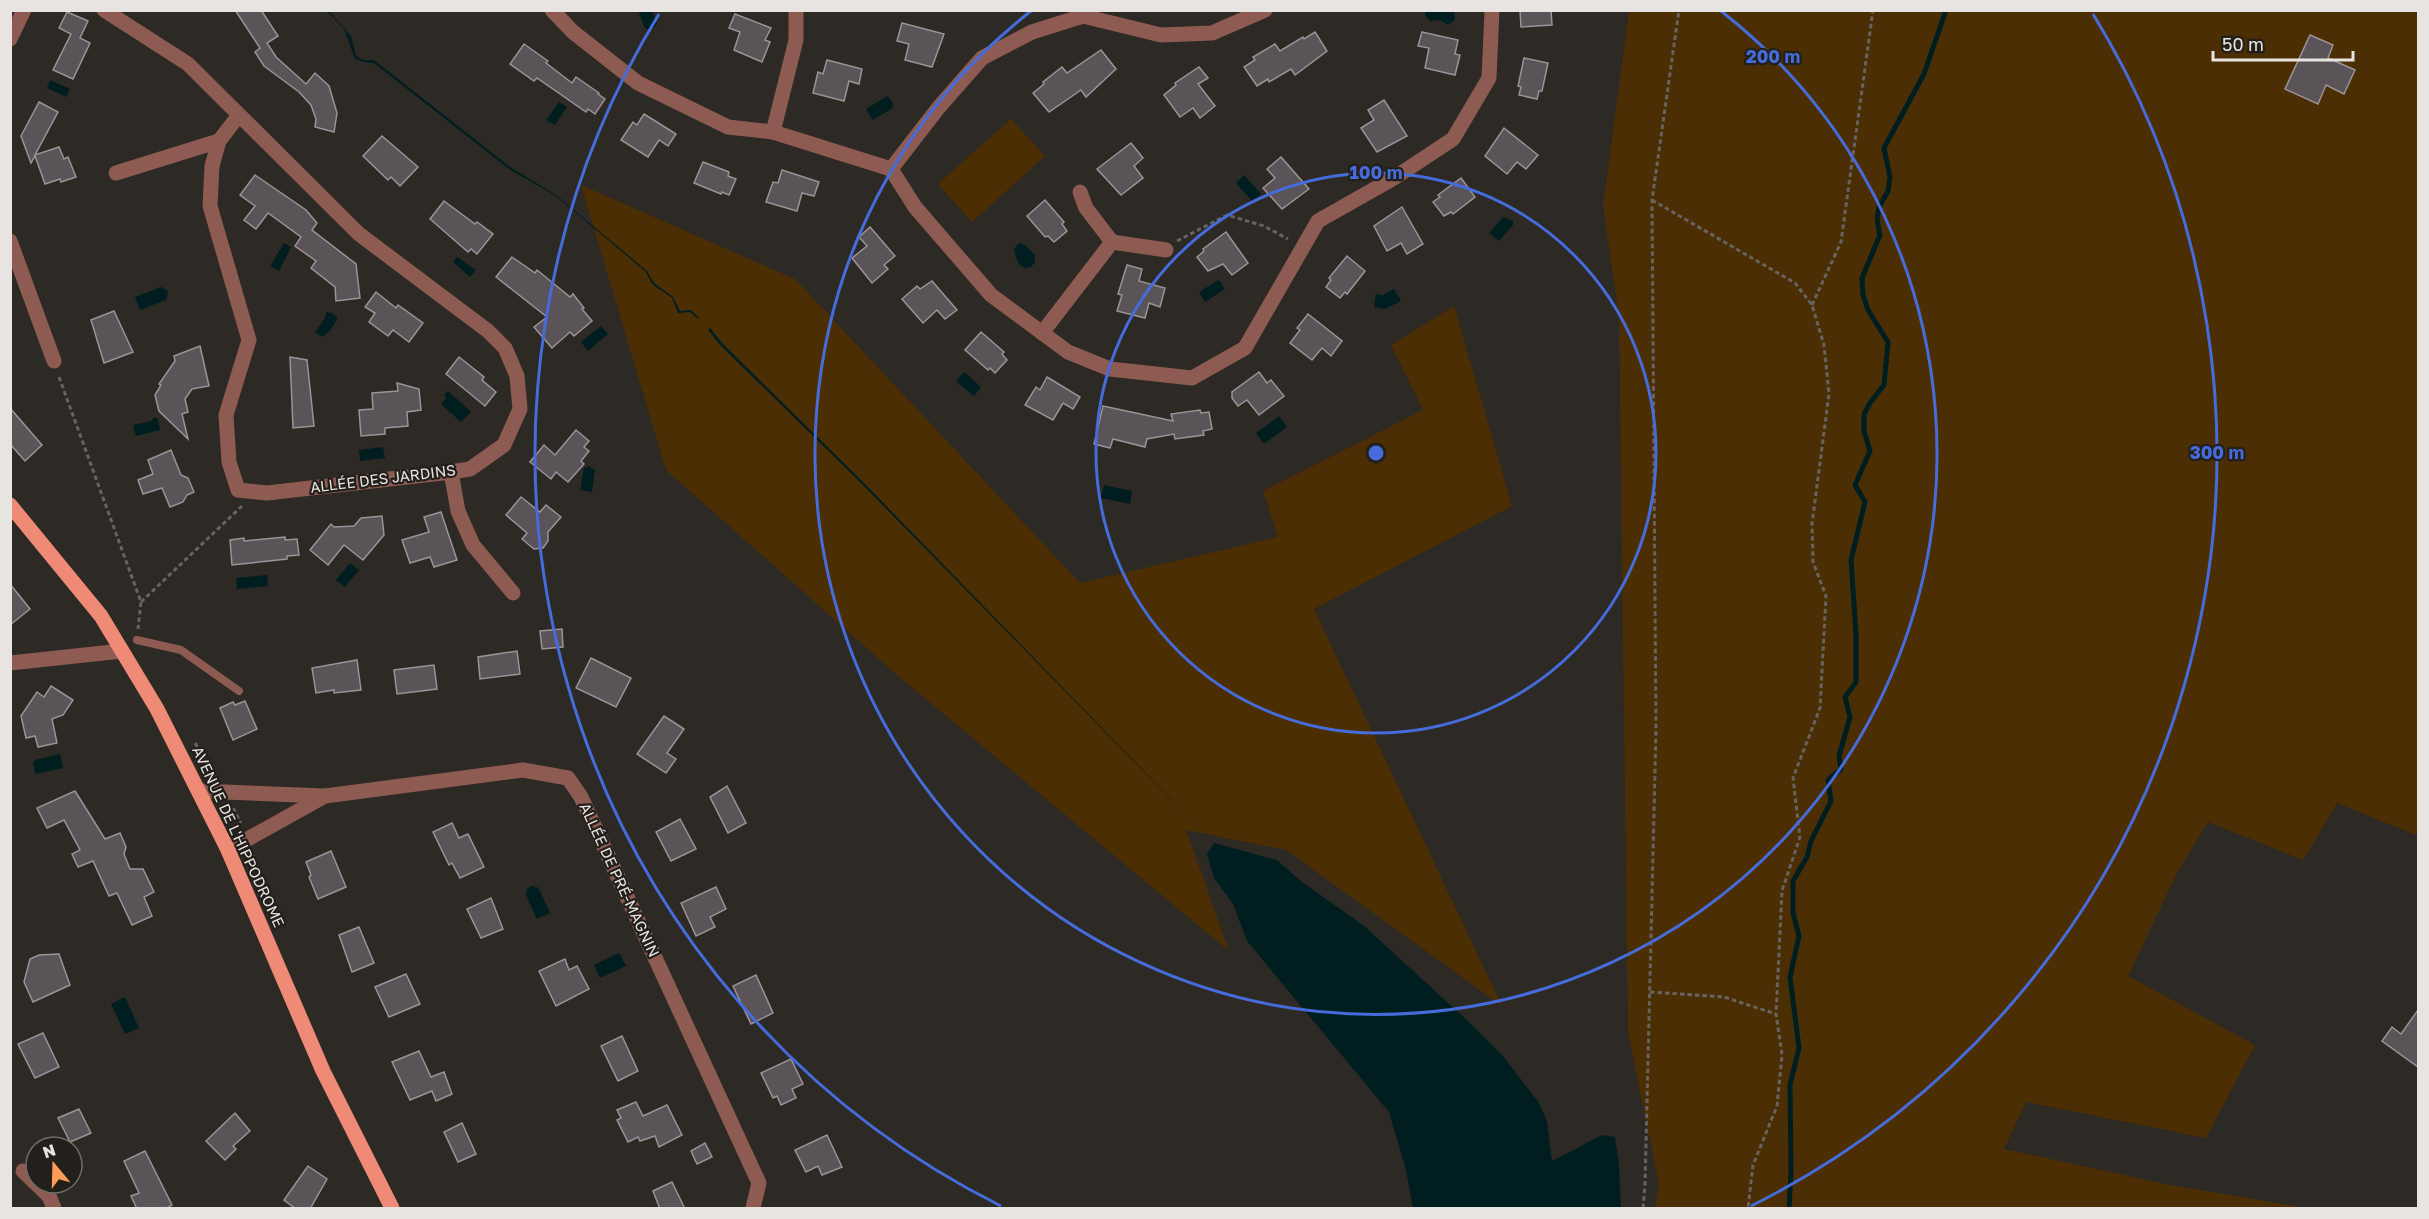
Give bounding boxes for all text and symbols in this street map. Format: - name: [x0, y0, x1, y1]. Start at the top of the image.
- scale bar: [2213, 24, 2352, 62]
- text: 50 m: [2222, 33, 2264, 55]
- text: 200 m: [1746, 45, 1800, 67]
- text: 100 m: [1350, 161, 1402, 183]
- text: 300 m: [2190, 441, 2244, 463]
- centre of rings: [1366, 443, 1386, 463]
- street label: ALLÉE DES JARDINS: [309, 460, 457, 496]
- street label: AVENUE DE L'HIPPODROME: [189, 743, 289, 930]
- street label: ALLÉE DE PRÉ-MAGNIN: [576, 800, 664, 960]
- north arrow: [24, 1135, 84, 1195]
- text: N: [40, 1139, 58, 1162]

